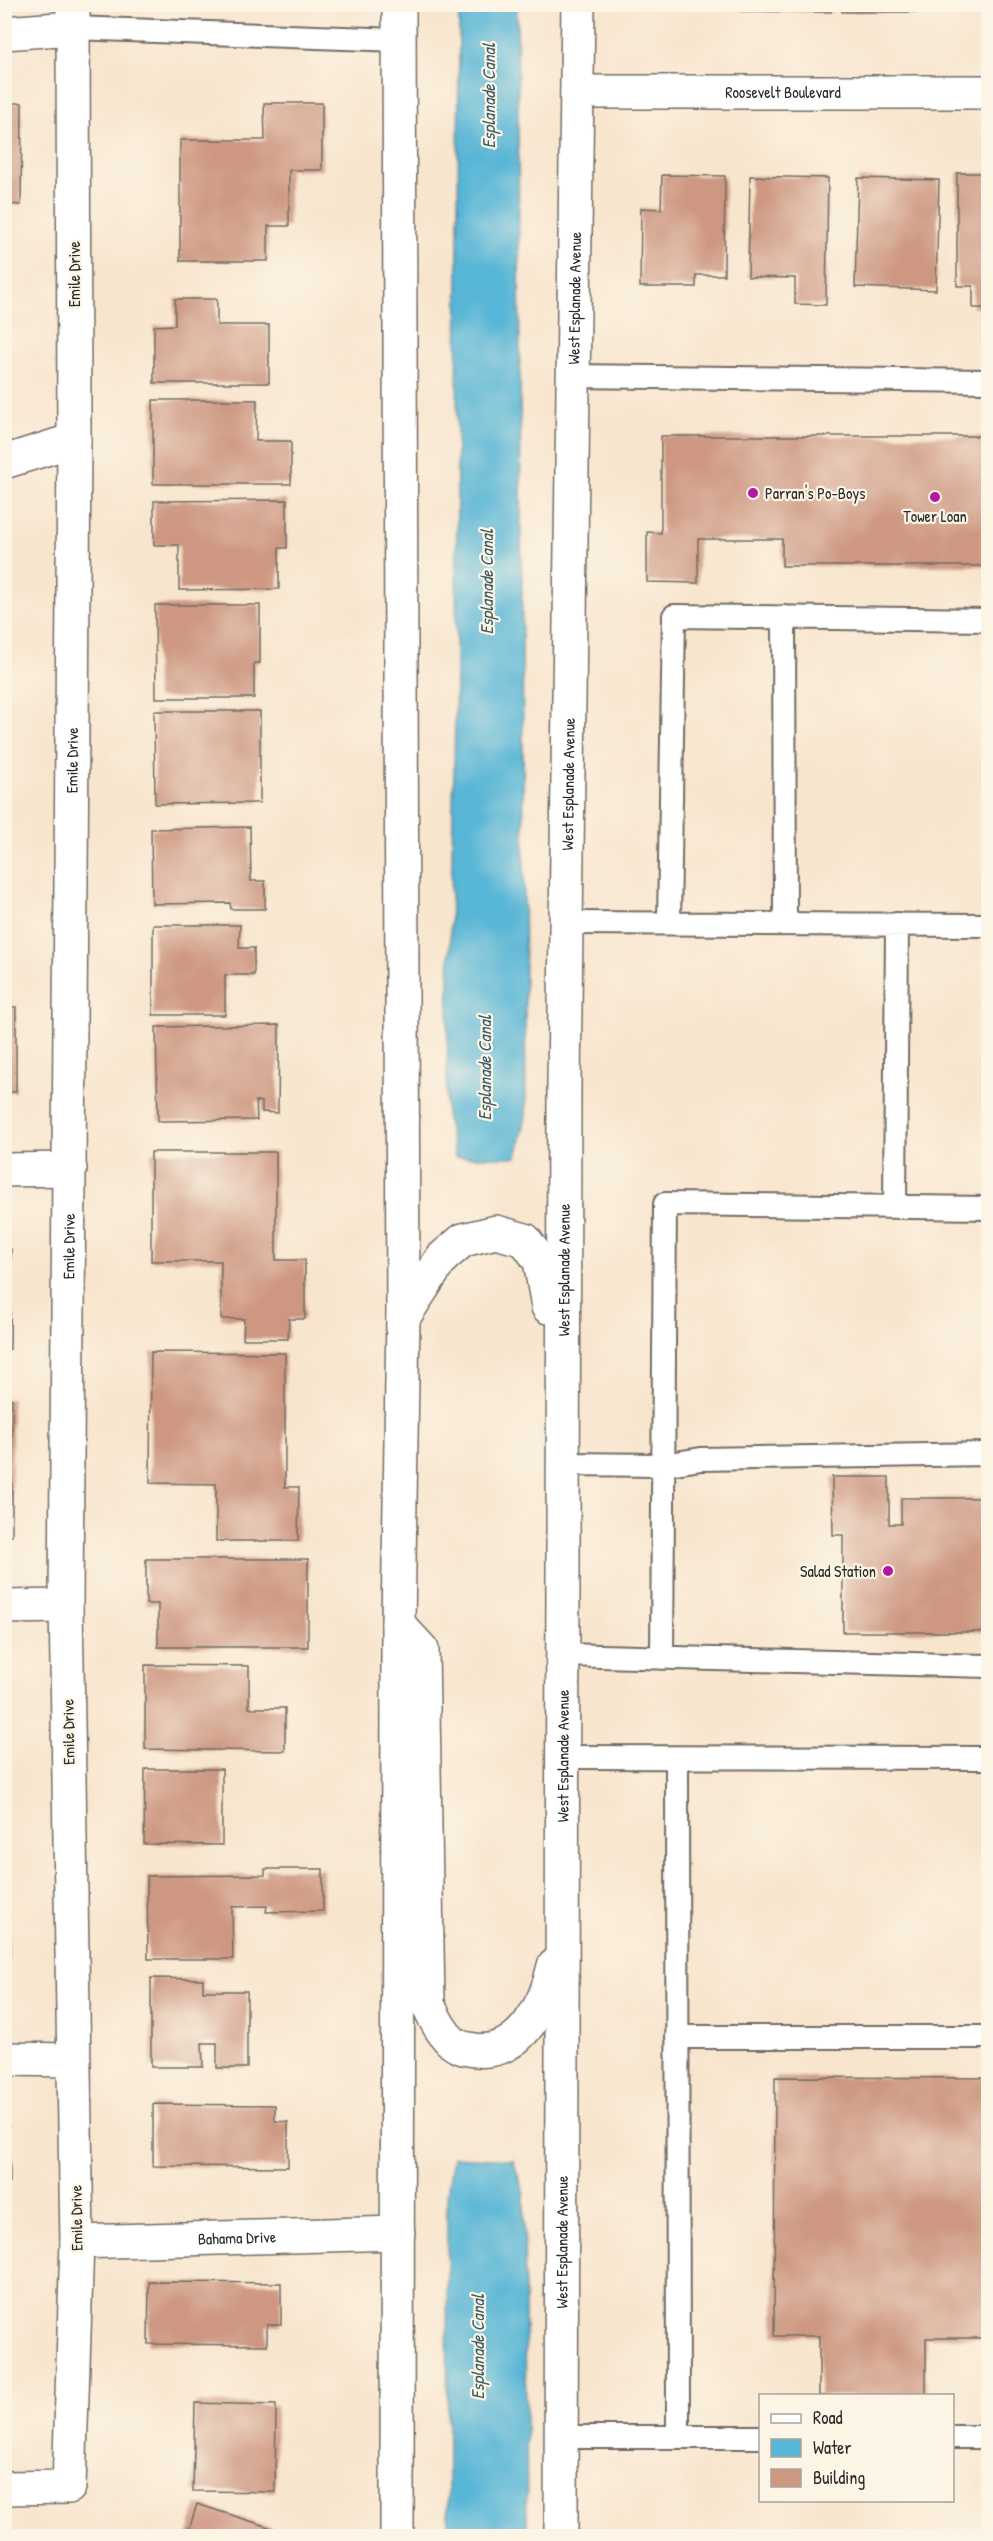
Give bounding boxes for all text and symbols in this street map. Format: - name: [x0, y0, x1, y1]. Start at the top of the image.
- water label: Esplanade Canal: [476, 42, 501, 148]
- street label: Roosevelt Boulevard: [725, 81, 841, 103]
- street label: West Esplanade Avenue: [562, 231, 586, 365]
- street label: Emile Drive: [63, 240, 85, 307]
- place label: Parran's Po-Boys: [765, 482, 865, 504]
- marker: Parran's Po-Boys: [746, 486, 760, 500]
- marker: Tower Loan: [928, 490, 942, 504]
- place label: Tower Loan: [903, 505, 967, 527]
- water label: Esplanade Canal: [474, 528, 499, 634]
- street label: West Esplanade Avenue: [556, 717, 580, 851]
- street label: Emile Drive: [61, 727, 83, 793]
- water label: Esplanade Canal: [472, 1014, 497, 1120]
- street label: West Esplanade Avenue: [552, 1203, 575, 1336]
- street label: Emile Drive: [57, 1213, 80, 1279]
- place label: Salad Station: [800, 1560, 876, 1582]
- marker: Salad Station: [881, 1564, 895, 1578]
- street label: West Esplanade Avenue: [551, 1689, 574, 1822]
- street label: Emile Drive: [56, 1698, 80, 1765]
- street label: West Esplanade Avenue: [550, 2175, 573, 2308]
- street label: Emile Drive: [64, 2184, 88, 2251]
- street label: Bahama Drive: [197, 2225, 277, 2250]
- water label: Esplanade Canal: [465, 2293, 490, 2399]
- legend: [759, 2394, 954, 2502]
- text: Road: [813, 2405, 843, 2430]
- text: Water: [813, 2435, 851, 2460]
- text: Building: [813, 2465, 865, 2490]

